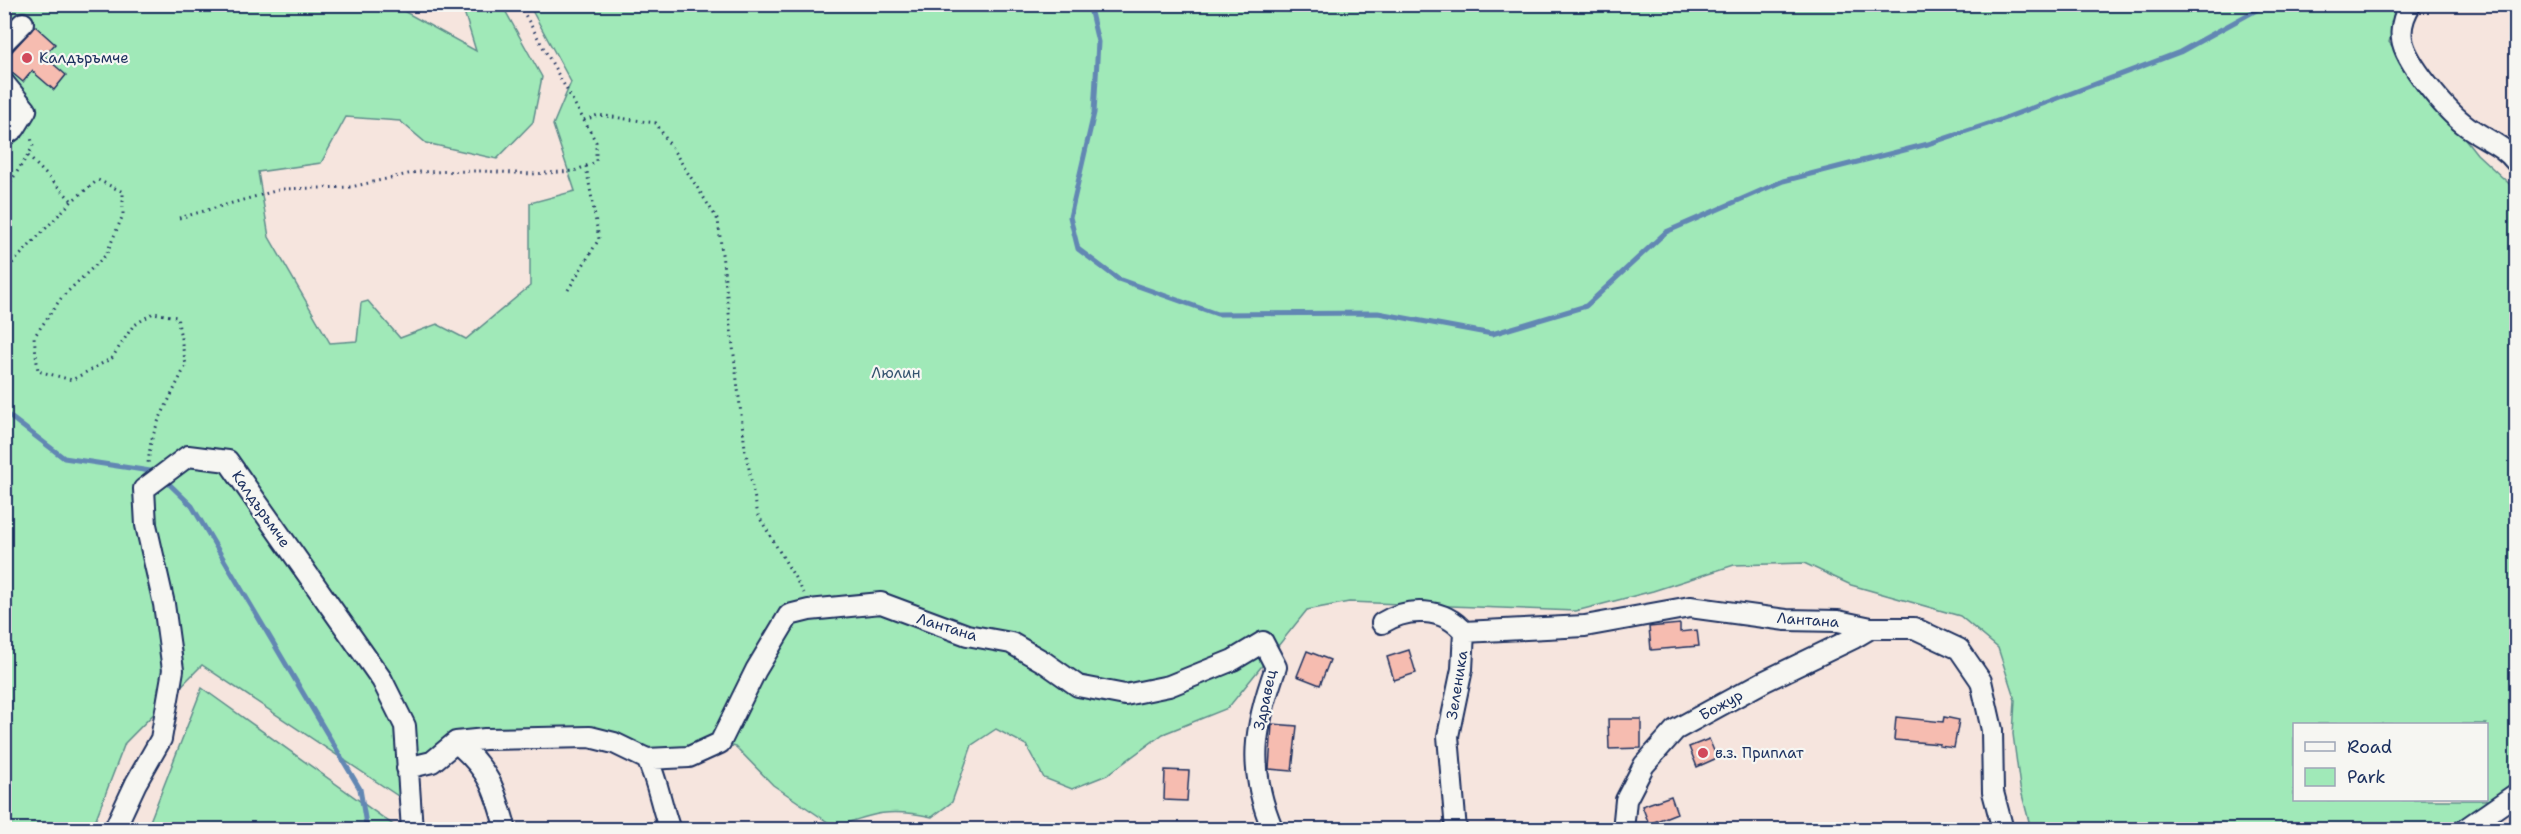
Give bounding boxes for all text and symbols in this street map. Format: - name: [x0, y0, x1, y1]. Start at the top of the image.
- place label: Калдъръмче: [39, 48, 129, 68]
- marker: Калдъръмче: [20, 51, 34, 65]
- park label: Люлин: [871, 363, 921, 383]
- street label: Калдъръмче: [227, 467, 295, 551]
- street label: Лантана: [914, 608, 980, 646]
- street label: Лантана: [1776, 608, 1841, 632]
- street label: Зеленика: [1442, 648, 1472, 721]
- street label: Здравец: [1249, 668, 1281, 732]
- street label: Божур: [1696, 685, 1746, 725]
- legend: [2293, 723, 2488, 801]
- text: Road: [2347, 735, 2392, 759]
- place label: в.з. Приплат: [1715, 743, 1804, 763]
- marker: в.з. Приплат: [1696, 746, 1710, 760]
- text: Park: [2347, 765, 2386, 789]

